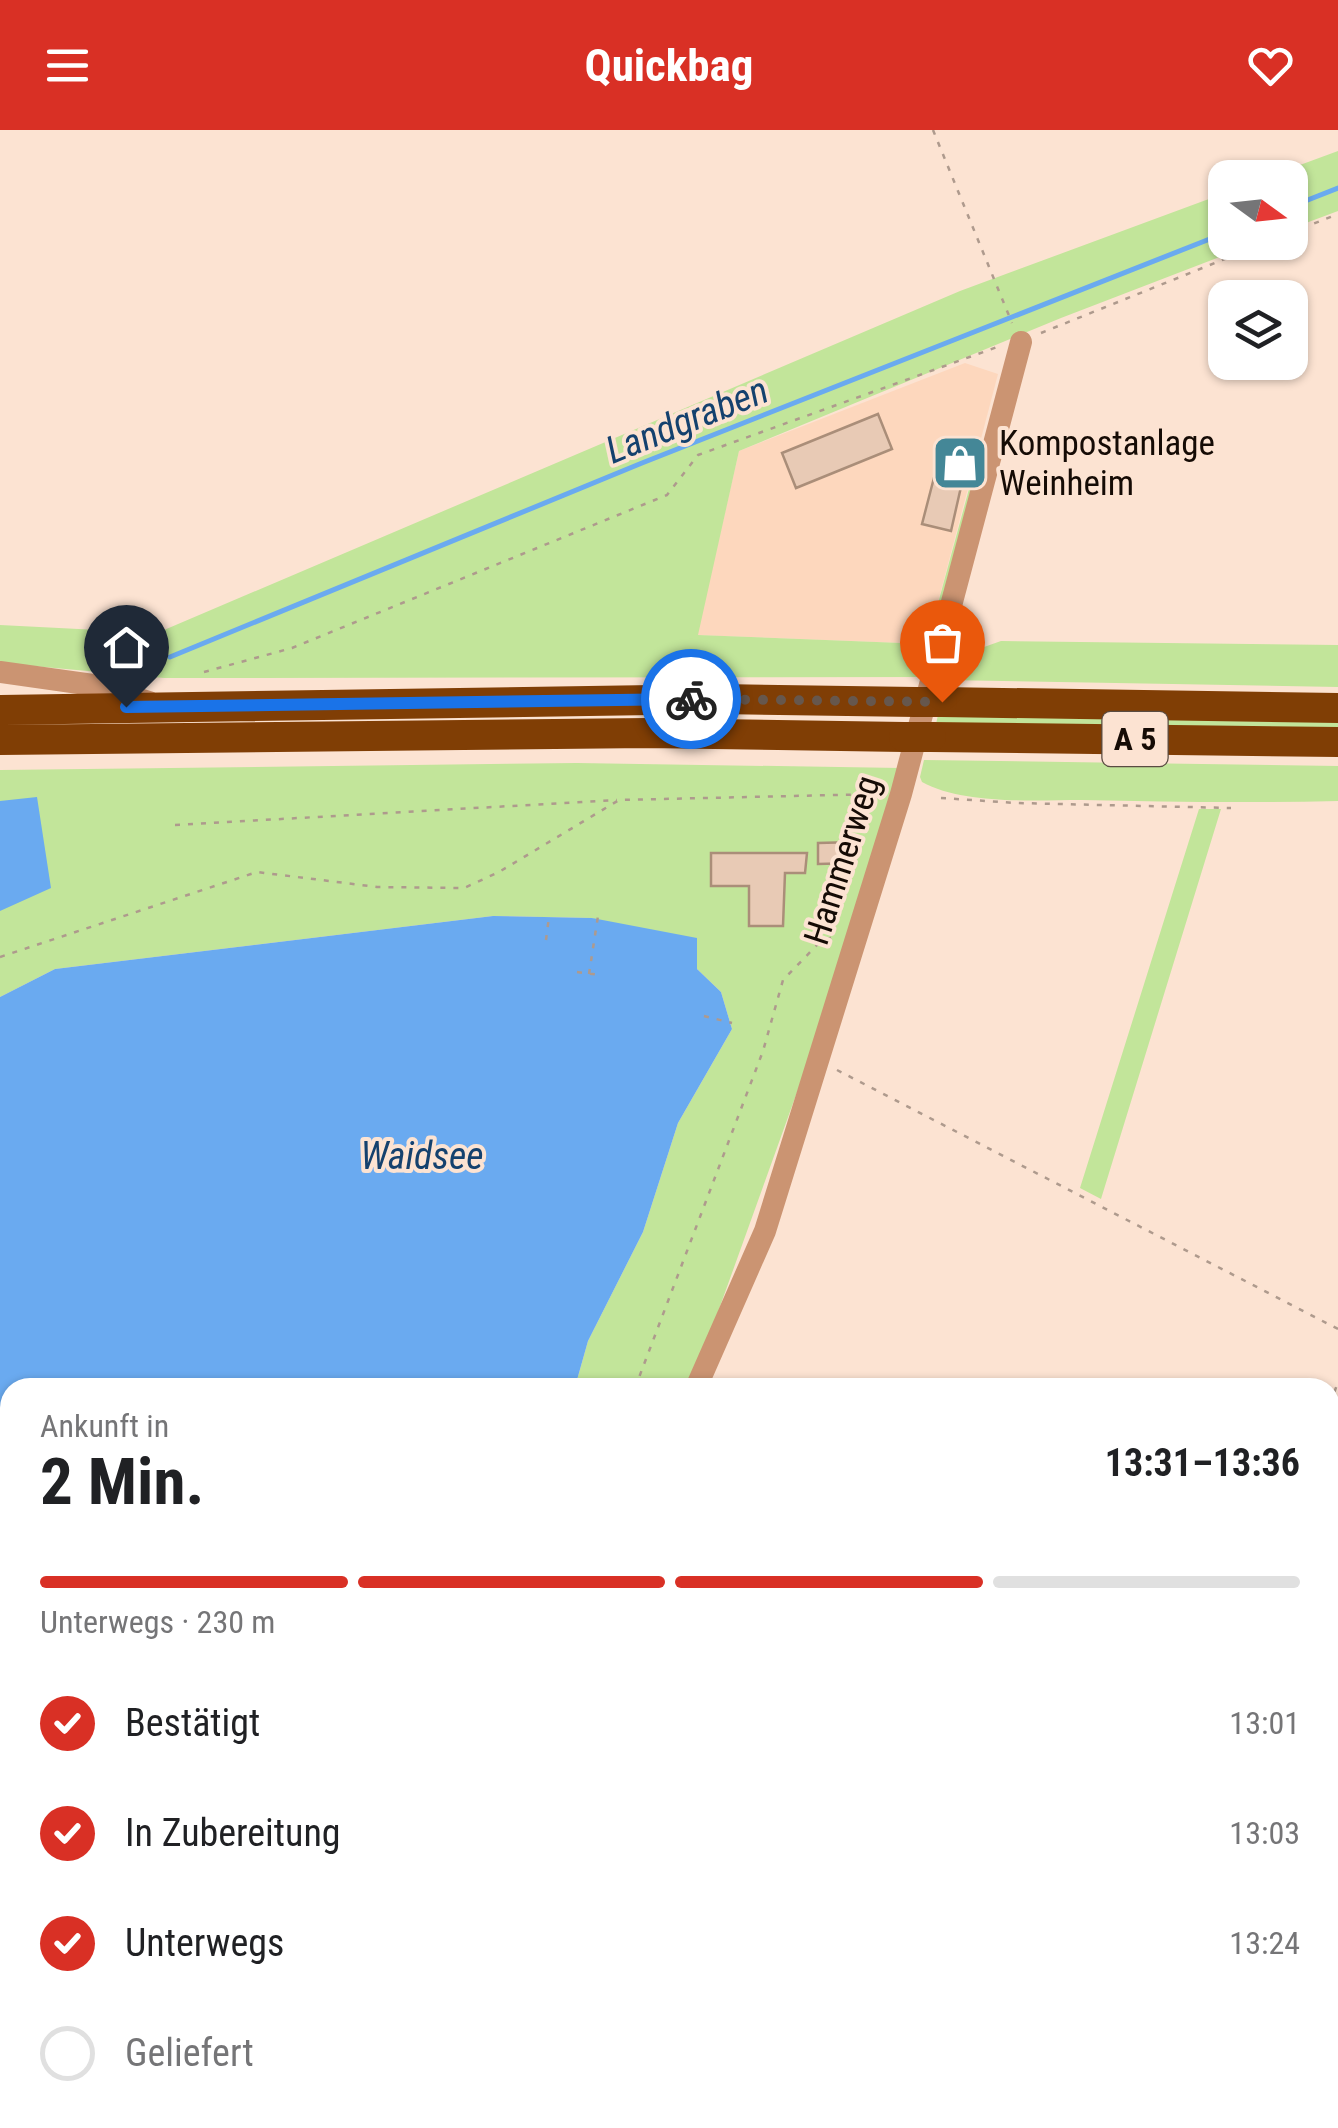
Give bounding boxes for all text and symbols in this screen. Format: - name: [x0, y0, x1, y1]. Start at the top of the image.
- icon: menu: [40, 38, 95, 93]
- icon: heart: [1243, 38, 1298, 93]
- text: Quickbag: [585, 39, 753, 92]
- north arrow: [1208, 160, 1308, 260]
- map controls: [1208, 160, 1308, 380]
- button: layers: [1208, 280, 1308, 380]
- water label: Landgraben: [599, 368, 775, 472]
- place label: Kompostanlage Weinheim: [999, 423, 1215, 504]
- shop icon: Kompostanlage Weinheim: [930, 433, 990, 493]
- pin: [900, 600, 985, 703]
- pin: [84, 605, 169, 708]
- icon: bag: [915, 615, 970, 670]
- icon: home: [99, 620, 154, 675]
- courier: [641, 649, 741, 749]
- icon: bike: [664, 672, 719, 727]
- road number: A 5: [1102, 712, 1168, 766]
- street label: Hammerweg: [796, 771, 889, 950]
- water label: Waidsee: [360, 1134, 484, 1178]
- text: Ankunft in: [40, 1407, 169, 1445]
- text: 13:31–13:36: [1105, 1441, 1300, 1485]
- text: 2 Min.: [40, 1444, 204, 1520]
- text: Unterwegs · 230 m: [40, 1603, 275, 1641]
- icon: check: [40, 1696, 95, 1751]
- text: Bestätigt: [125, 1701, 260, 1745]
- text: 13:01: [1229, 1704, 1300, 1742]
- icon: check: [40, 1806, 95, 1861]
- text: In Zubereitung: [125, 1811, 341, 1855]
- text: 13:03: [1229, 1814, 1300, 1852]
- icon: check: [40, 1916, 95, 1971]
- text: Unterwegs: [125, 1921, 284, 1965]
- text: 13:24: [1229, 1924, 1300, 1962]
- text: Geliefert: [125, 2031, 254, 2075]

